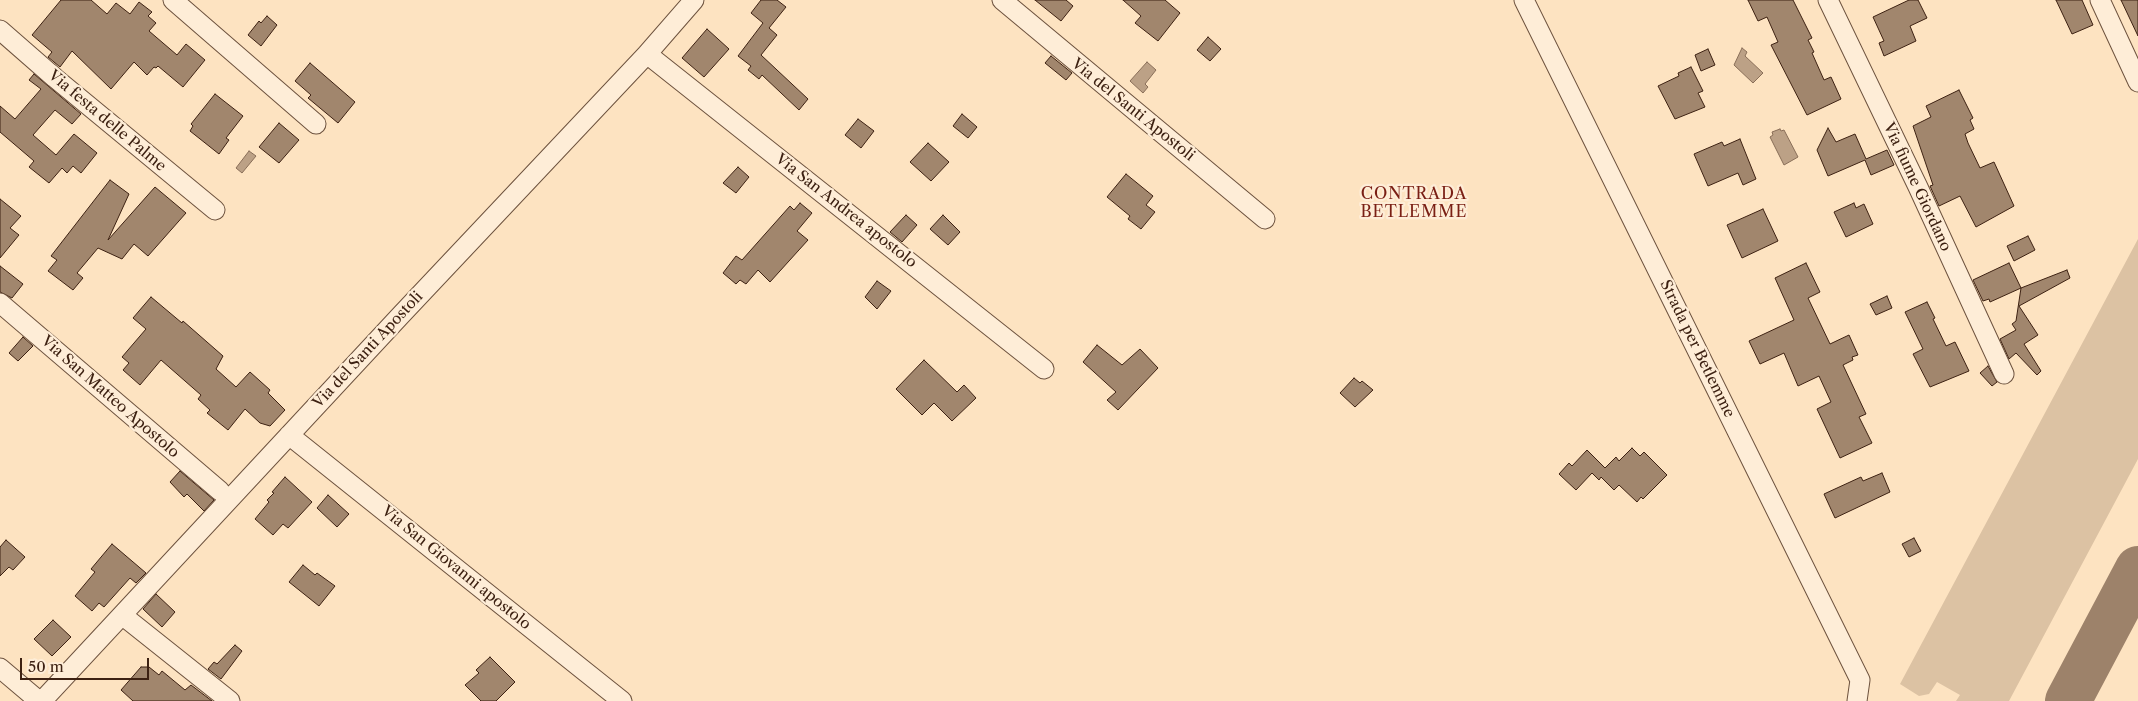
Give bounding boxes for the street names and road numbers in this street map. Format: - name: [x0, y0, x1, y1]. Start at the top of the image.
- street label: Via del Santi Apostoli: [1068, 55, 1198, 165]
- street label: Via festa delle Palme: [45, 67, 169, 175]
- street label: Via fiume Giordano: [1879, 120, 1955, 254]
- street label: Via San Andrea apostolo: [772, 150, 920, 272]
- street label: Strada per Betlemme: [1656, 277, 1738, 421]
- street label: Via del Santi Apostoli: [309, 288, 427, 412]
- street label: Via San Matteo Apostolo: [37, 332, 183, 462]
- street label: Via San Giovanni apostolo: [378, 502, 534, 634]

